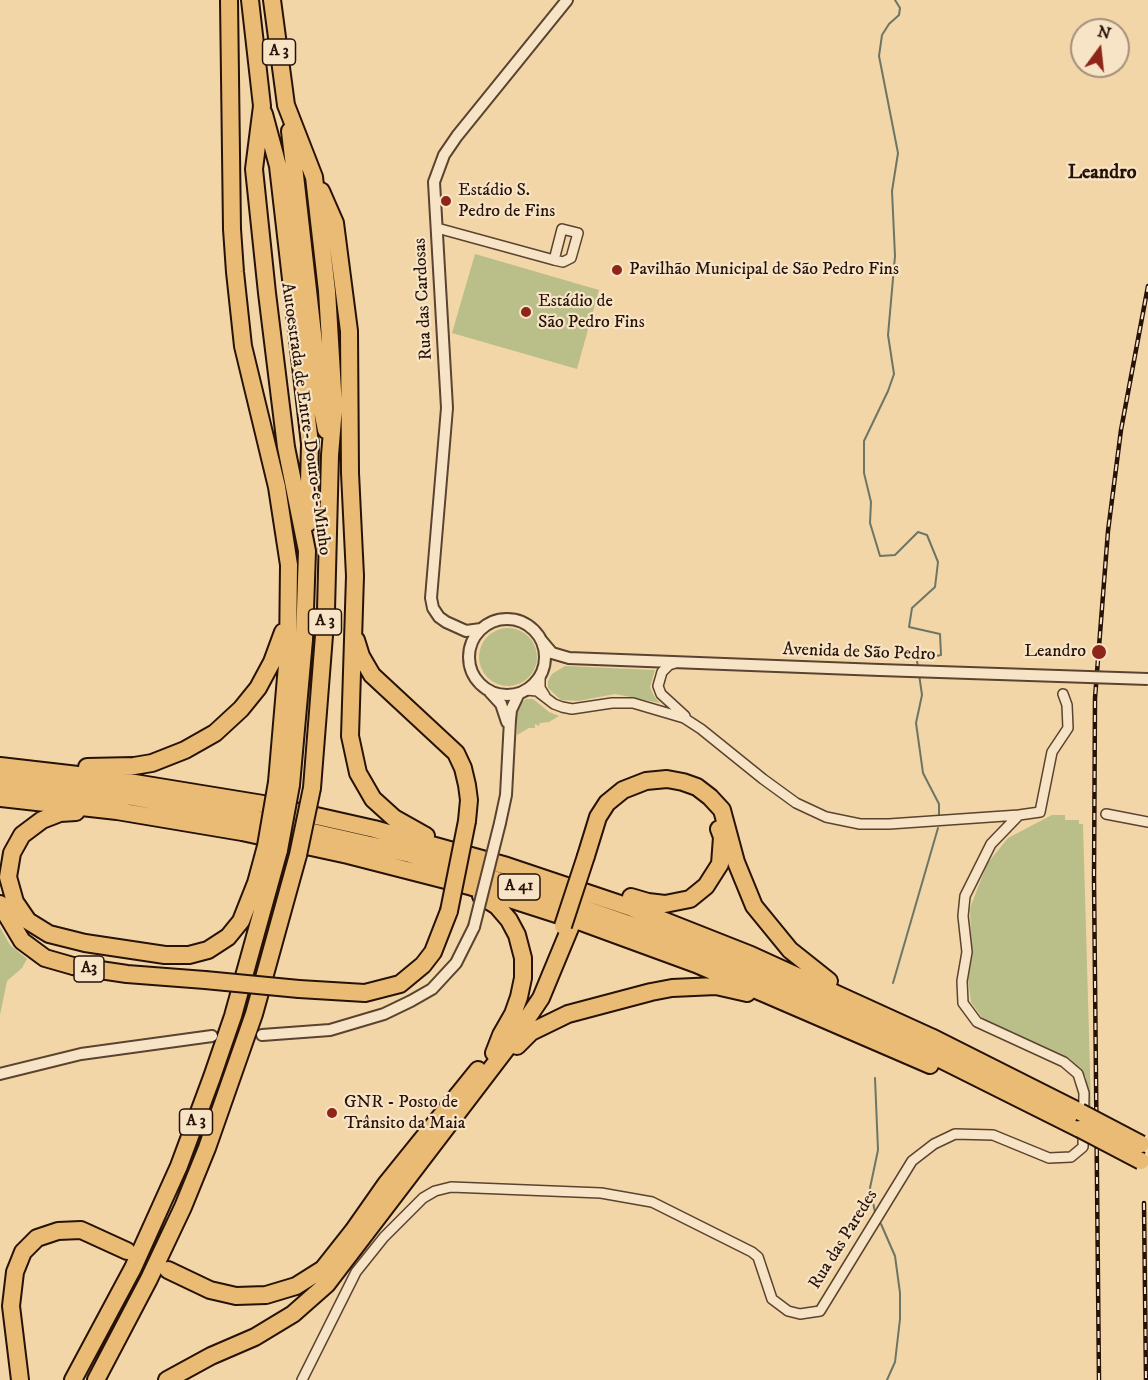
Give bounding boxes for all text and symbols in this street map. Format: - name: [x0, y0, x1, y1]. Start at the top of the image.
- north arrow: [1070, 18, 1130, 78]
- text: N: [1095, 21, 1113, 44]
- road number: A 3: [262, 39, 296, 65]
- district label: Leandro: [1068, 162, 1136, 186]
- place label: Estádio S. Pedro de Fins: [458, 180, 555, 222]
- marker: Estádio S. Pedro de Fins: [439, 194, 453, 208]
- street label: Rua das Cardosas: [410, 237, 438, 361]
- place label: Pavilhão Municipal de São Pedro Fins: [629, 259, 899, 281]
- marker: Pavilhão Municipal de São Pedro Fins: [610, 263, 624, 277]
- street label: Autoestrada de Entre-Douro-e-Minho: [275, 281, 335, 557]
- place label: Estádio de São Pedro Fins: [538, 291, 645, 334]
- marker: Estádio de São Pedro Fins: [519, 305, 533, 319]
- road number: A 3: [308, 609, 342, 635]
- street label: Avenida de São Pedro: [782, 640, 936, 666]
- place label: Leandro: [1024, 641, 1086, 663]
- marker: Leandro: [1090, 643, 1108, 661]
- road number: A 41: [498, 874, 540, 900]
- road number: A3: [74, 956, 104, 982]
- place label: GNR - Posto de Trânsito da Maia: [344, 1092, 465, 1134]
- marker: GNR - Posto de Trânsito da Maia: [325, 1106, 339, 1120]
- road number: A 3: [180, 1109, 212, 1135]
- street label: Rua das Paredes: [805, 1186, 883, 1294]

